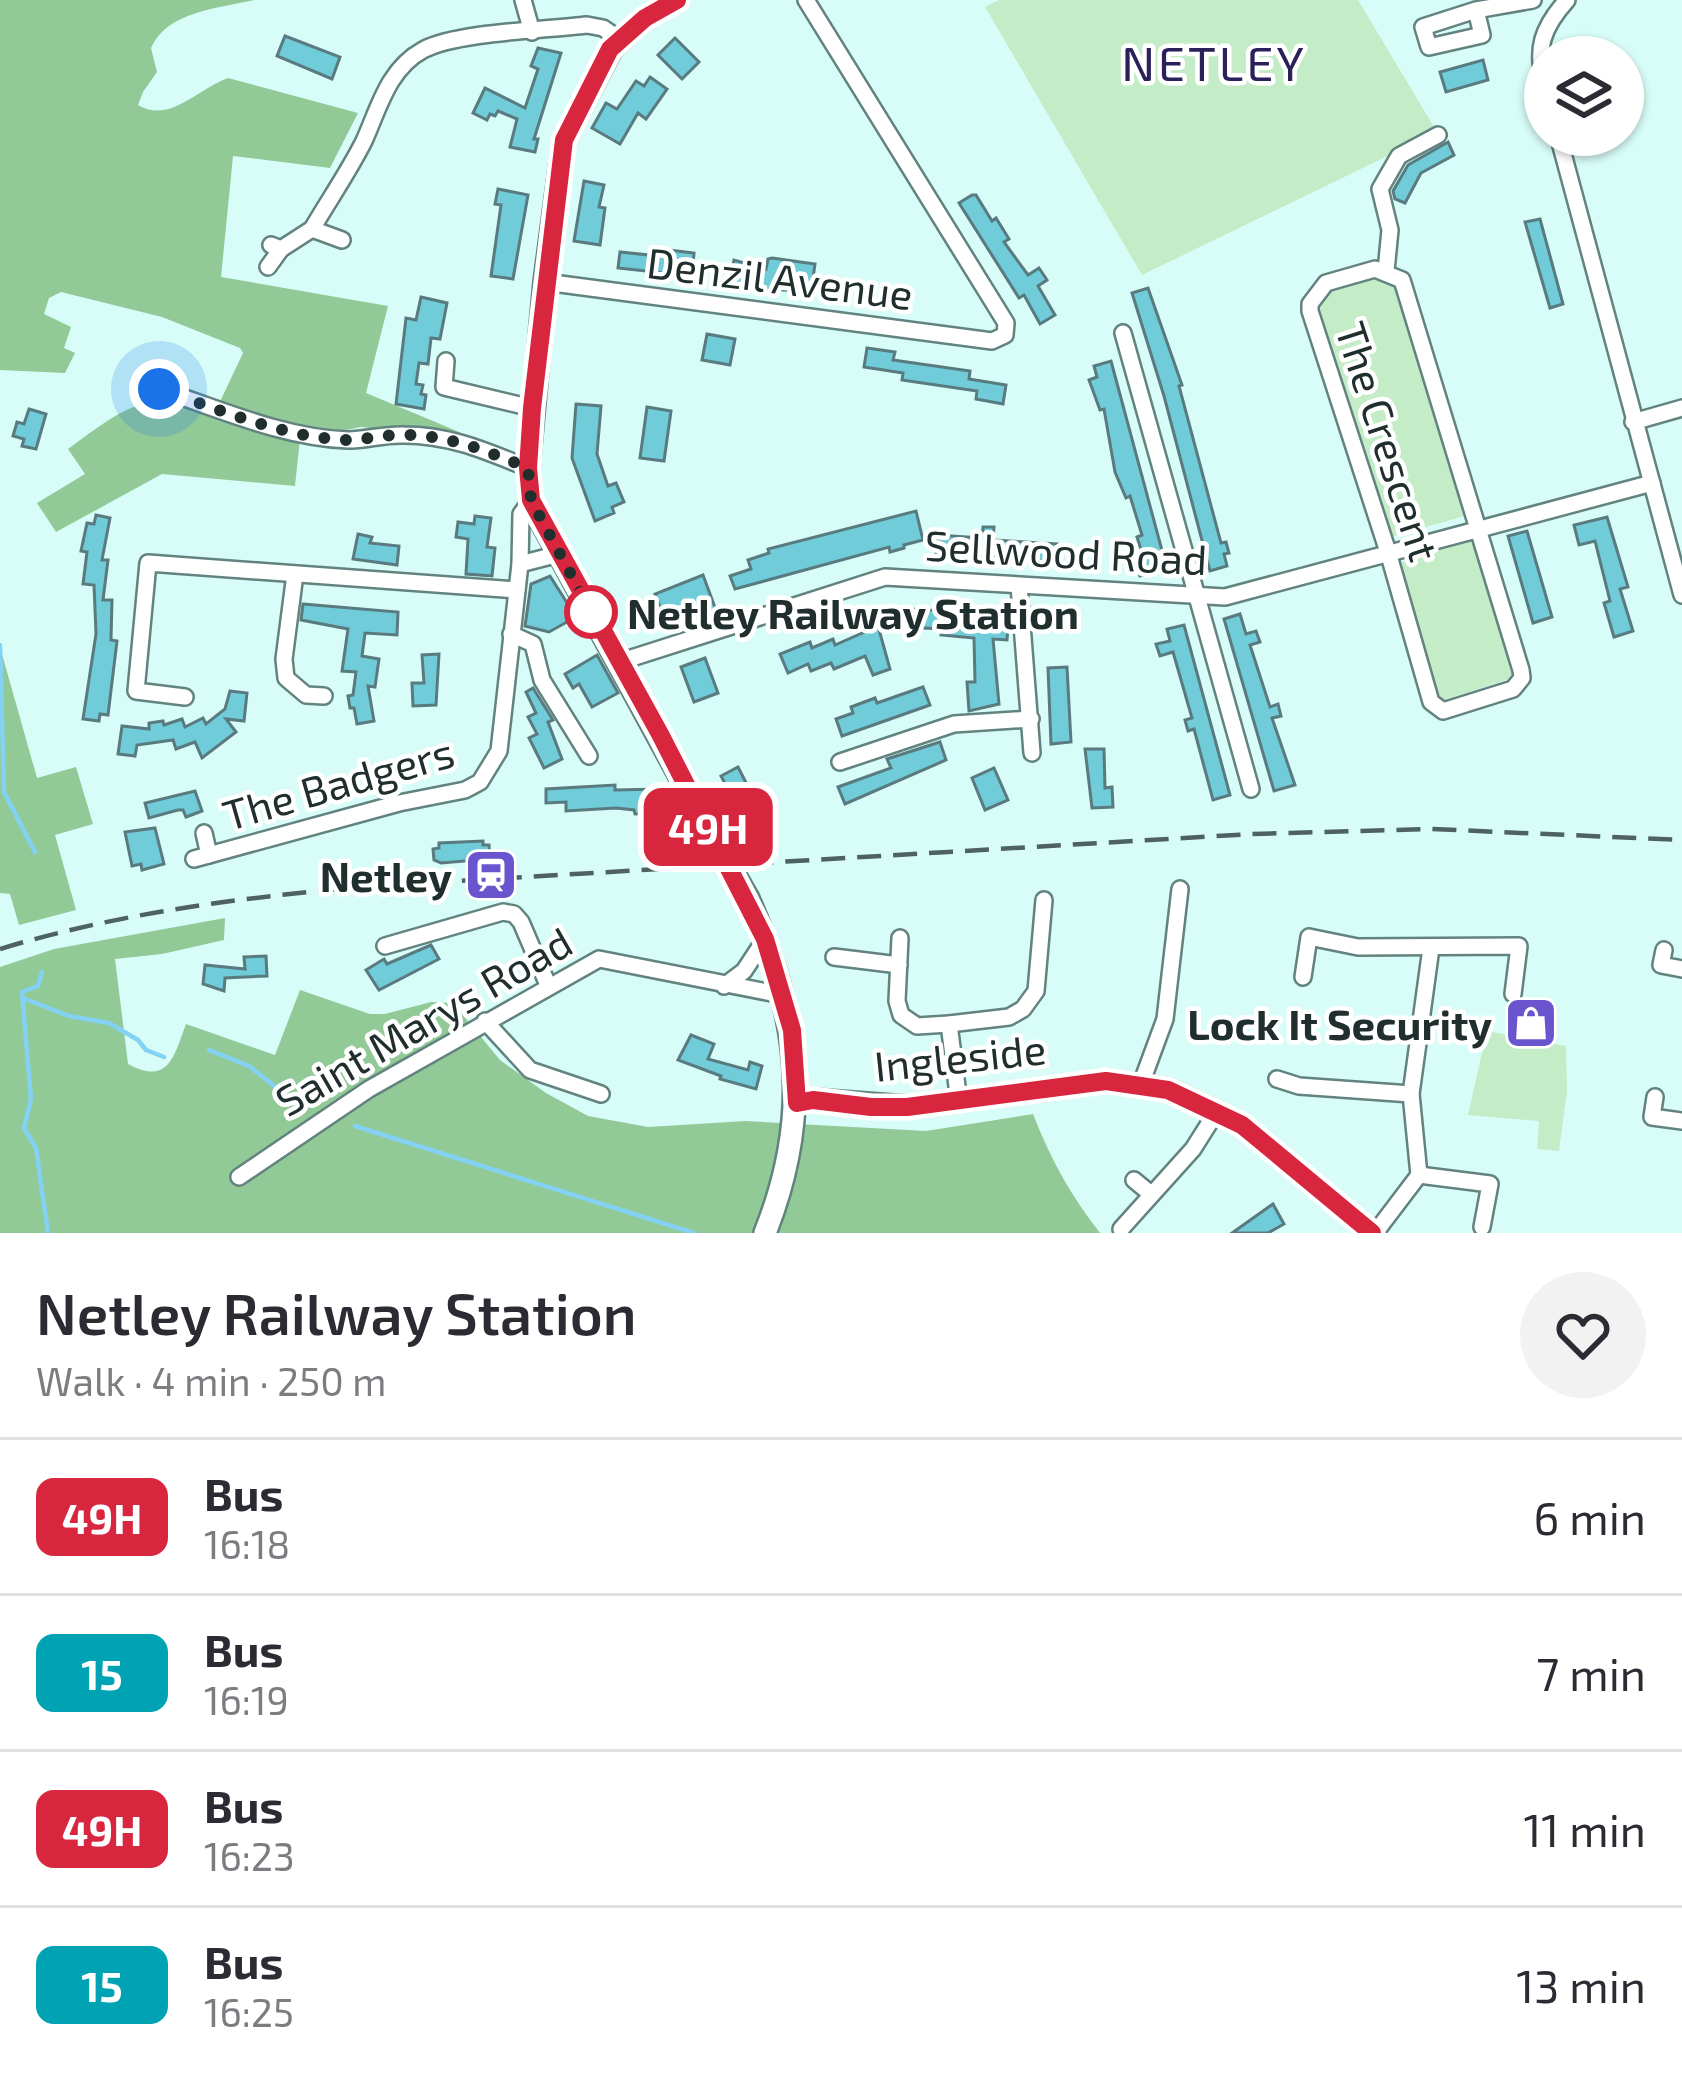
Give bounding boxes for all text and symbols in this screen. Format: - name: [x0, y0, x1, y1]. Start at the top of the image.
- district label: NETLEY: [1121, 33, 1307, 91]
- map controls: [1524, 36, 1644, 156]
- button: layers: [1524, 36, 1644, 156]
- street label: Denzil Avenue: [644, 236, 916, 318]
- street label: The Crescent: [1327, 315, 1451, 567]
- your location: [129, 359, 189, 419]
- street label: Sellwood Road: [923, 519, 1209, 583]
- marker: Netley Railway Station: [566, 587, 616, 637]
- place label: Netley Railway Station: [627, 587, 1079, 638]
- street label: The Badgers: [217, 725, 459, 839]
- line badge: 49H: [639, 788, 777, 866]
- text: 49H: [668, 802, 748, 852]
- station icon: Netley: [463, 847, 519, 903]
- place label: Netley: [320, 850, 452, 901]
- street label: Saint Marys Road: [266, 915, 580, 1125]
- shop icon: Lock It Security: [1503, 995, 1559, 1051]
- place label: Lock It Security: [1187, 998, 1492, 1049]
- street label: Ingleside: [872, 1022, 1048, 1090]
- button: heart: [1520, 1272, 1646, 1398]
- text: Netley Railway Station: [36, 1278, 637, 1346]
- text: Walk · 4 min · 250 m: [36, 1357, 387, 1404]
- text: Bus: [204, 1466, 283, 1520]
- text: 6 min: [1533, 1490, 1646, 1544]
- text: 49H: [62, 1492, 142, 1542]
- text: 16:18: [204, 1520, 290, 1567]
- text: Bus: [204, 1622, 283, 1676]
- text: 7 min: [1536, 1646, 1646, 1700]
- text: 15: [81, 1648, 123, 1698]
- text: 16:19: [204, 1676, 289, 1723]
- text: Bus: [204, 1778, 283, 1832]
- text: 11 min: [1523, 1802, 1646, 1856]
- text: 49H: [62, 1804, 142, 1854]
- text: 16:23: [204, 1832, 295, 1879]
- text: Bus: [204, 1934, 283, 1988]
- text: 13 min: [1516, 1958, 1646, 2012]
- text: 15: [81, 1960, 123, 2010]
- text: 16:25: [204, 1988, 294, 2035]

